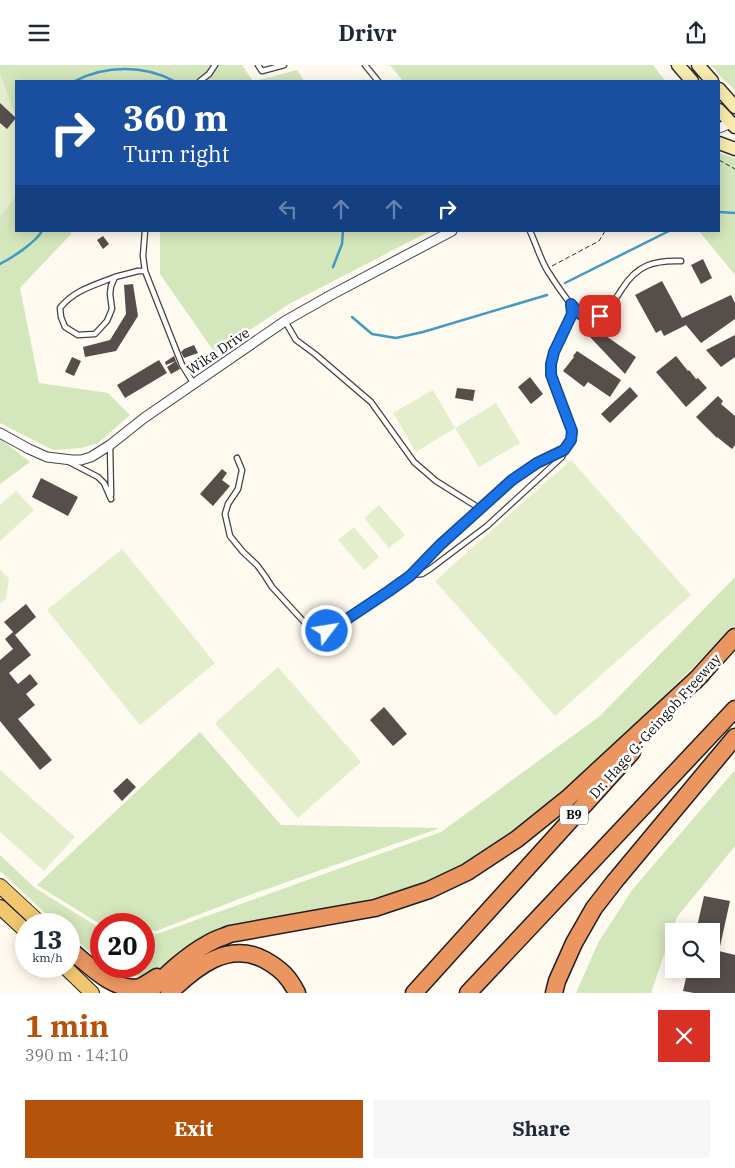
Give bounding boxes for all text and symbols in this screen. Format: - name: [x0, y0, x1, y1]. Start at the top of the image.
- text: Drivr: [338, 18, 397, 47]
- icon: menu: [25, 19, 53, 47]
- icon: share: [682, 19, 710, 47]
- text: 360 m: [123, 95, 228, 141]
- icon: right: [40, 100, 105, 165]
- text: Turn right: [123, 139, 230, 168]
- icon: left: [274, 195, 302, 223]
- icon: ahead: [327, 195, 355, 223]
- icon: ahead: [380, 195, 408, 223]
- icon: right: [433, 195, 461, 223]
- pin: [579, 295, 621, 337]
- icon: arrive: [586, 302, 614, 330]
- street label: Wika Drive: [183, 323, 253, 379]
- position arrow: [300, 604, 352, 656]
- street label: Dr. Hage G. Geingob Freeway: [585, 650, 725, 802]
- road number: B9: [560, 805, 588, 825]
- speed limit sign: 20: [90, 913, 155, 978]
- text: 13: [32, 923, 63, 956]
- map controls: [665, 923, 720, 978]
- button: search: [665, 923, 720, 978]
- text: km/h: [32, 950, 63, 965]
- text: 1 min: [25, 1006, 109, 1045]
- button: close: [658, 1010, 710, 1062]
- text: 390 m · 14:10: [25, 1045, 128, 1065]
- button: Exit: [25, 1100, 363, 1158]
- button: Share: [373, 1100, 710, 1158]

